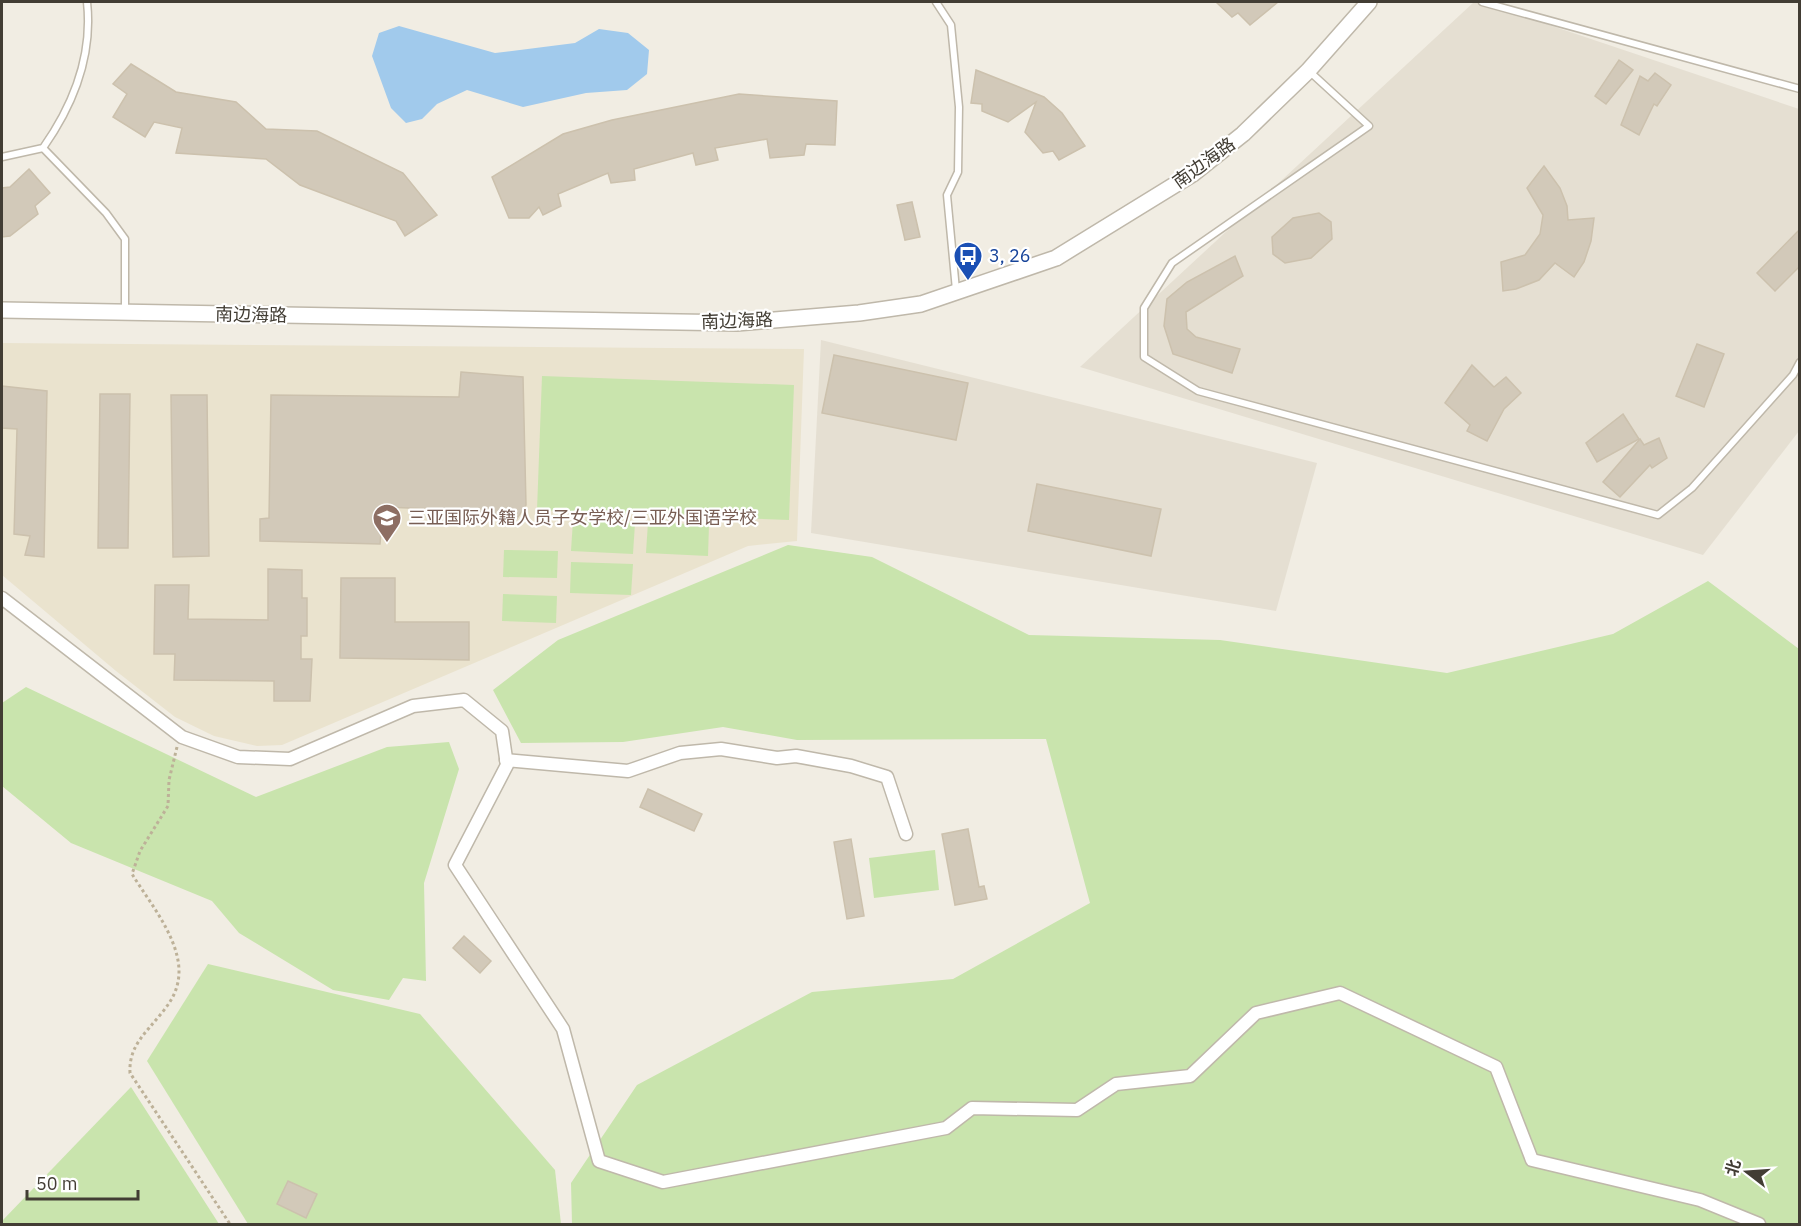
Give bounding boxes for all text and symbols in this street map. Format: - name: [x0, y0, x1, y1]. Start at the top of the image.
- street label: 南边海路: [1168, 132, 1240, 193]
- bus stop icon: 3, 26: [952, 240, 984, 282]
- place label: 3, 26: [989, 244, 1031, 267]
- street label: 南边海路: [215, 302, 287, 327]
- street label: 南边海路: [701, 308, 773, 333]
- school or university icon: 三亚国际外籍人员子女学校/三亚外国语学校: [371, 502, 403, 544]
- place label: 三亚国际外籍人员子女学校/三亚外国语学校: [408, 506, 757, 529]
- north arrow: [1717, 1142, 1777, 1202]
- text: 北: [1721, 1157, 1745, 1178]
- scale bar: [27, 1163, 138, 1201]
- text: 50 m: [36, 1172, 78, 1195]

